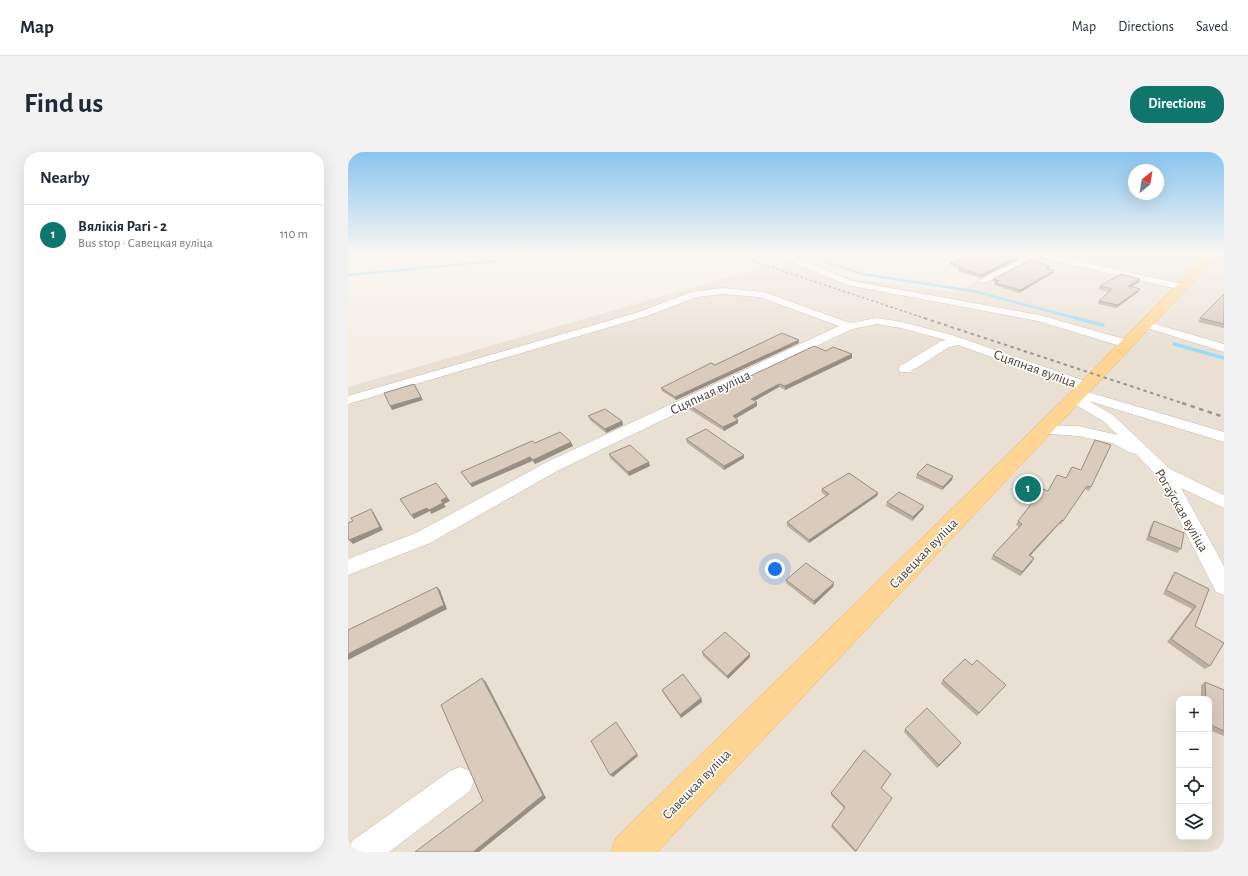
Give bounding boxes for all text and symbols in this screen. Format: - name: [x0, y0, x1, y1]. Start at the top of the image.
- text: Map: [20, 18, 54, 37]
- text: Map: [1072, 20, 1096, 34]
- text: Directions: [1118, 20, 1174, 34]
- text: Saved: [1196, 20, 1228, 34]
- button: Directions: [1130, 86, 1224, 123]
- text: Find us: [24, 90, 103, 118]
- north arrow: [1128, 164, 1164, 200]
- text: Nearby: [40, 169, 90, 186]
- text: Вялікія Рагі - 2: [78, 219, 167, 234]
- text: 1: [51, 228, 55, 241]
- text: 110 m: [280, 228, 308, 241]
- text: Bus stop · Савецкая вуліца: [78, 237, 213, 250]
- street label: Сцяпная вуліца: [991, 347, 1078, 391]
- street label: Сцяпная вуліца: [668, 368, 753, 418]
- street label: Рогаўская вуліца: [1152, 467, 1211, 555]
- pin: 1: [1015, 474, 1041, 504]
- street label: Савецкая вуліца: [887, 515, 961, 591]
- your location: [765, 559, 785, 579]
- map controls: [1176, 696, 1212, 840]
- button: +: [1176, 696, 1212, 732]
- button: −: [1176, 732, 1212, 768]
- street label: Савецкая вуліца: [660, 746, 734, 822]
- button: locate: [1176, 768, 1212, 804]
- button: layers: [1176, 804, 1212, 840]

